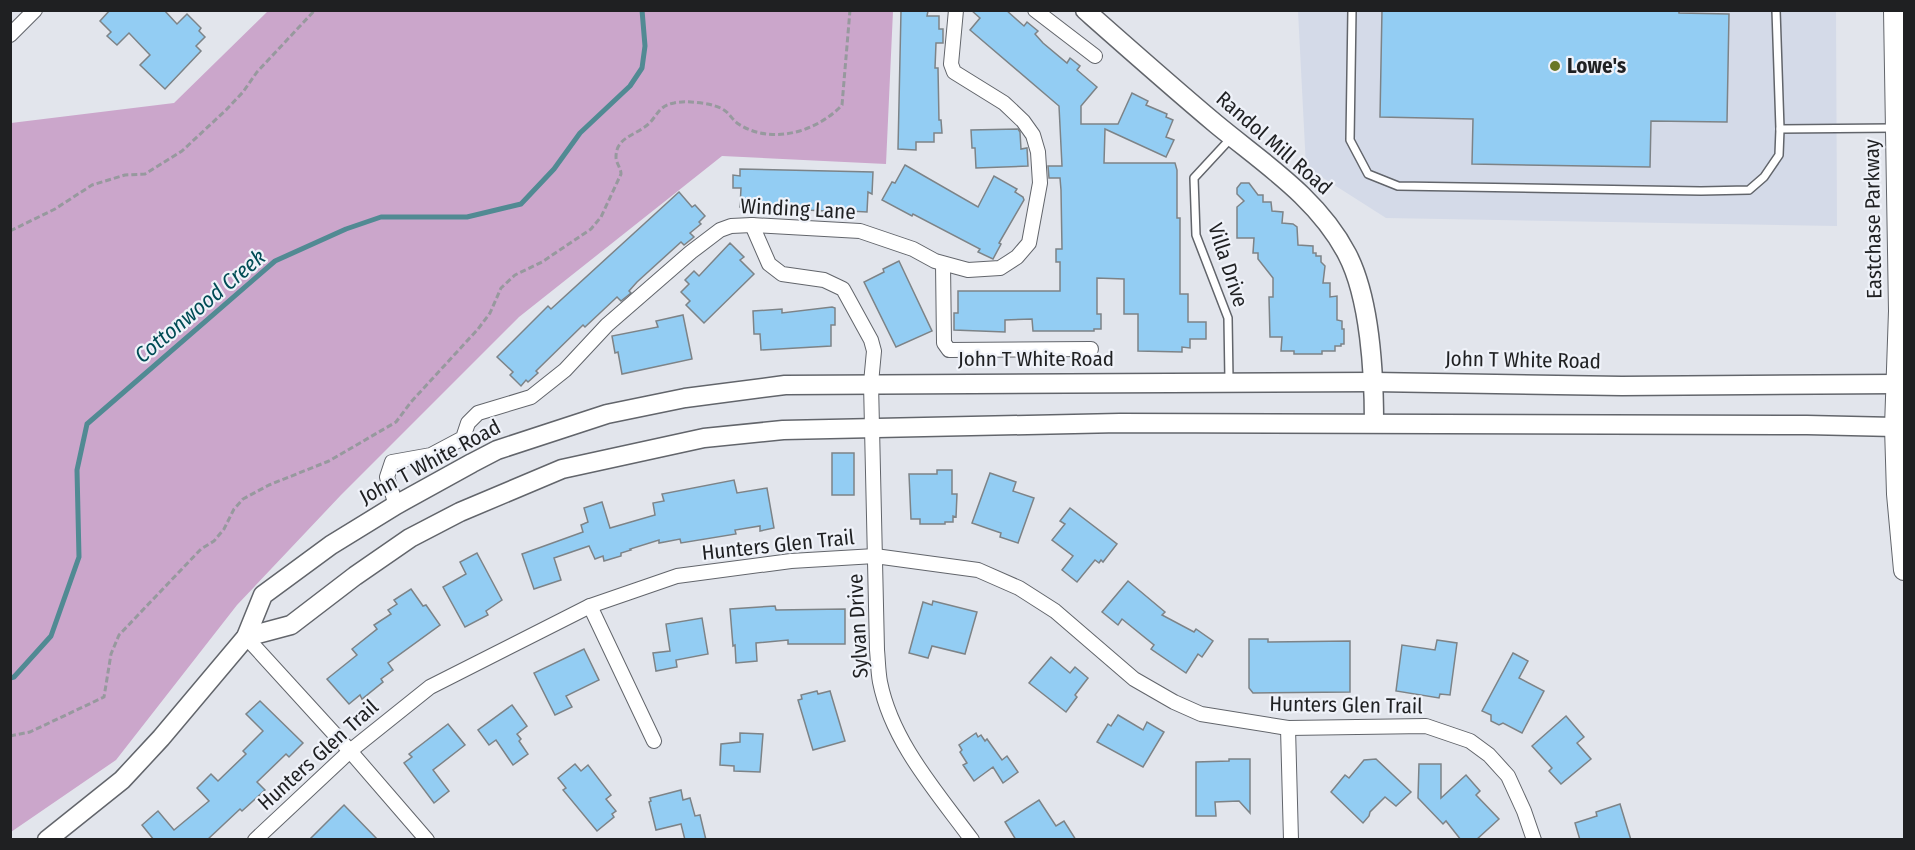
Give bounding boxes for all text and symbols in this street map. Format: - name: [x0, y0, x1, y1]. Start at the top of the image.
- place label: Lowe's: [1567, 53, 1626, 79]
- marker: Lowe's: [1548, 59, 1562, 73]
- street label: Randol Mill Road: [1211, 86, 1337, 200]
- street label: Eastchase Parkway: [1859, 138, 1887, 299]
- street label: Winding Lane: [740, 193, 856, 225]
- street label: Villa Drive: [1202, 220, 1254, 310]
- water label: Cottonwood Creek: [129, 243, 271, 369]
- street label: John T White Road: [958, 346, 1114, 372]
- street label: John T White Road: [1445, 346, 1601, 374]
- street label: John T White Road: [355, 414, 505, 510]
- street label: Hunters Glen Trail: [700, 524, 856, 566]
- street label: Sylvan Drive: [842, 573, 874, 679]
- street label: Hunters Glen Trail: [1269, 691, 1423, 719]
- street label: Hunters Glen Trail: [252, 694, 384, 816]

